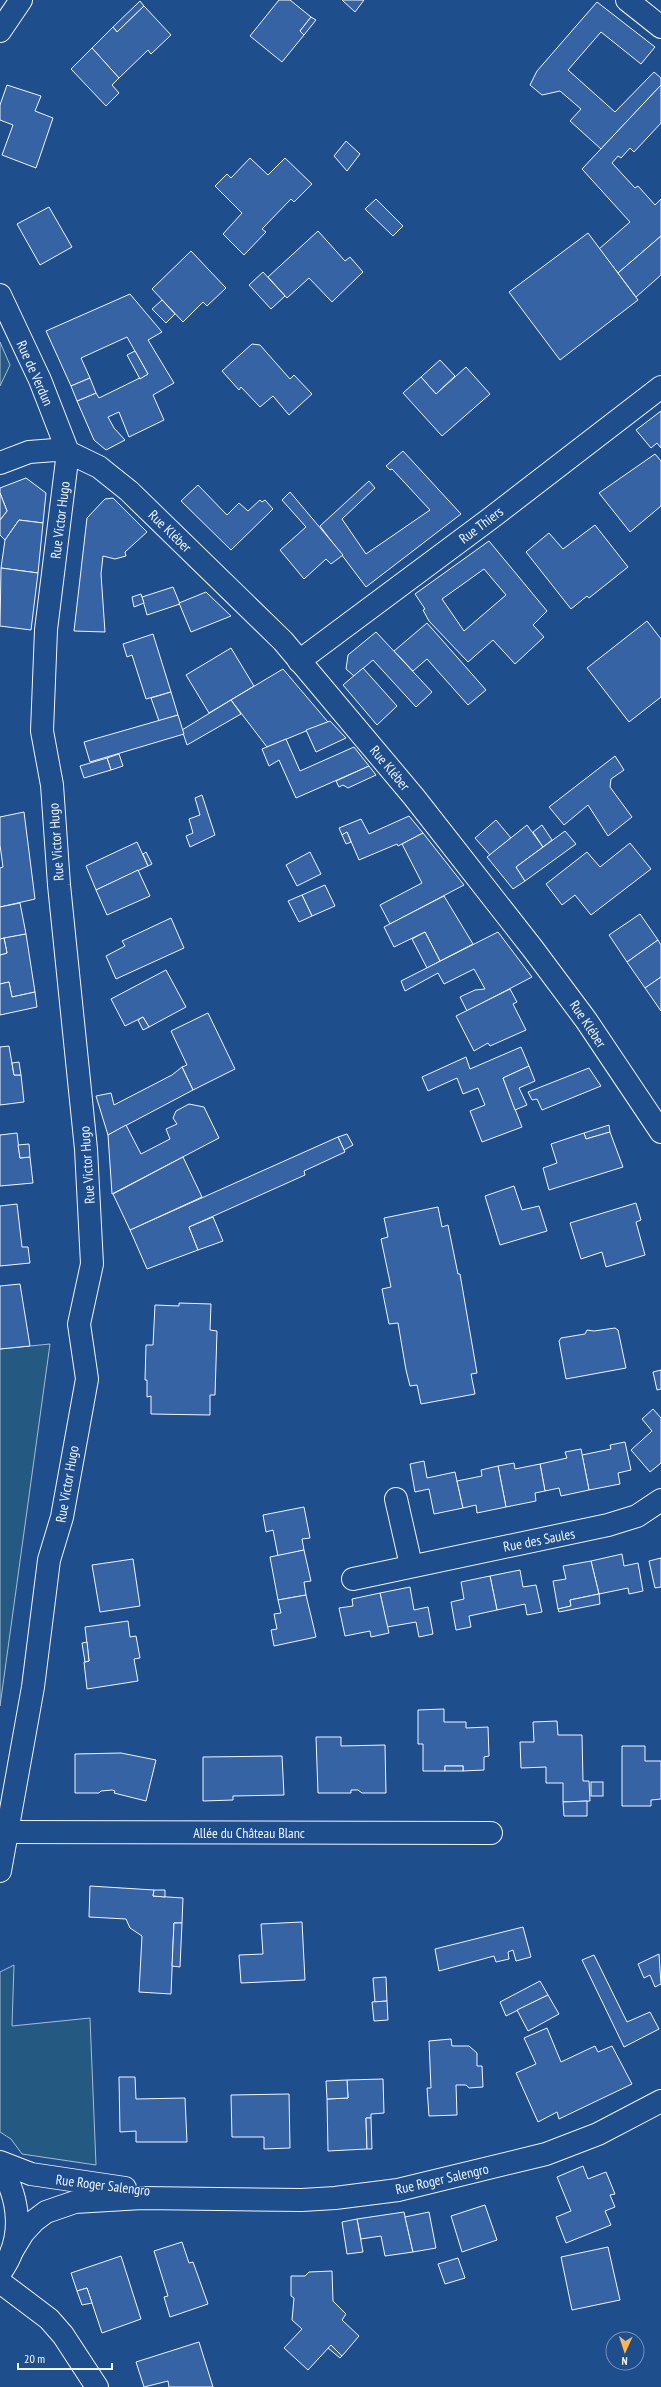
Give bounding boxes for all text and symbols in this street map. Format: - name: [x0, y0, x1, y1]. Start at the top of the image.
- street label: Rue de Verdun: [13, 337, 57, 409]
- street label: Rue Victor Hugo: [46, 480, 74, 560]
- street label: Rue Thiers: [455, 502, 507, 548]
- street label: Rue Kléber: [145, 506, 195, 556]
- street label: Rue Kléber: [366, 742, 414, 794]
- street label: Rue Victor Hugo: [44, 802, 68, 882]
- street label: Rue Kléber: [566, 997, 610, 1051]
- street label: Rue Victor Hugo: [75, 1125, 99, 1205]
- street label: Rue Victor Hugo: [51, 1444, 83, 1524]
- street label: Rue des Saules: [502, 1524, 577, 1556]
- street label: Allée du Château Blanc: [193, 1824, 305, 1842]
- street label: Rue Roger Salengro: [394, 2160, 490, 2198]
- street label: Rue Roger Salengro: [55, 2170, 151, 2200]
- north arrow: [605, 2331, 645, 2371]
- scale bar: [18, 2345, 112, 2371]
- text: 20 m: [24, 2351, 45, 2366]
- text: N: [621, 2354, 628, 2368]

